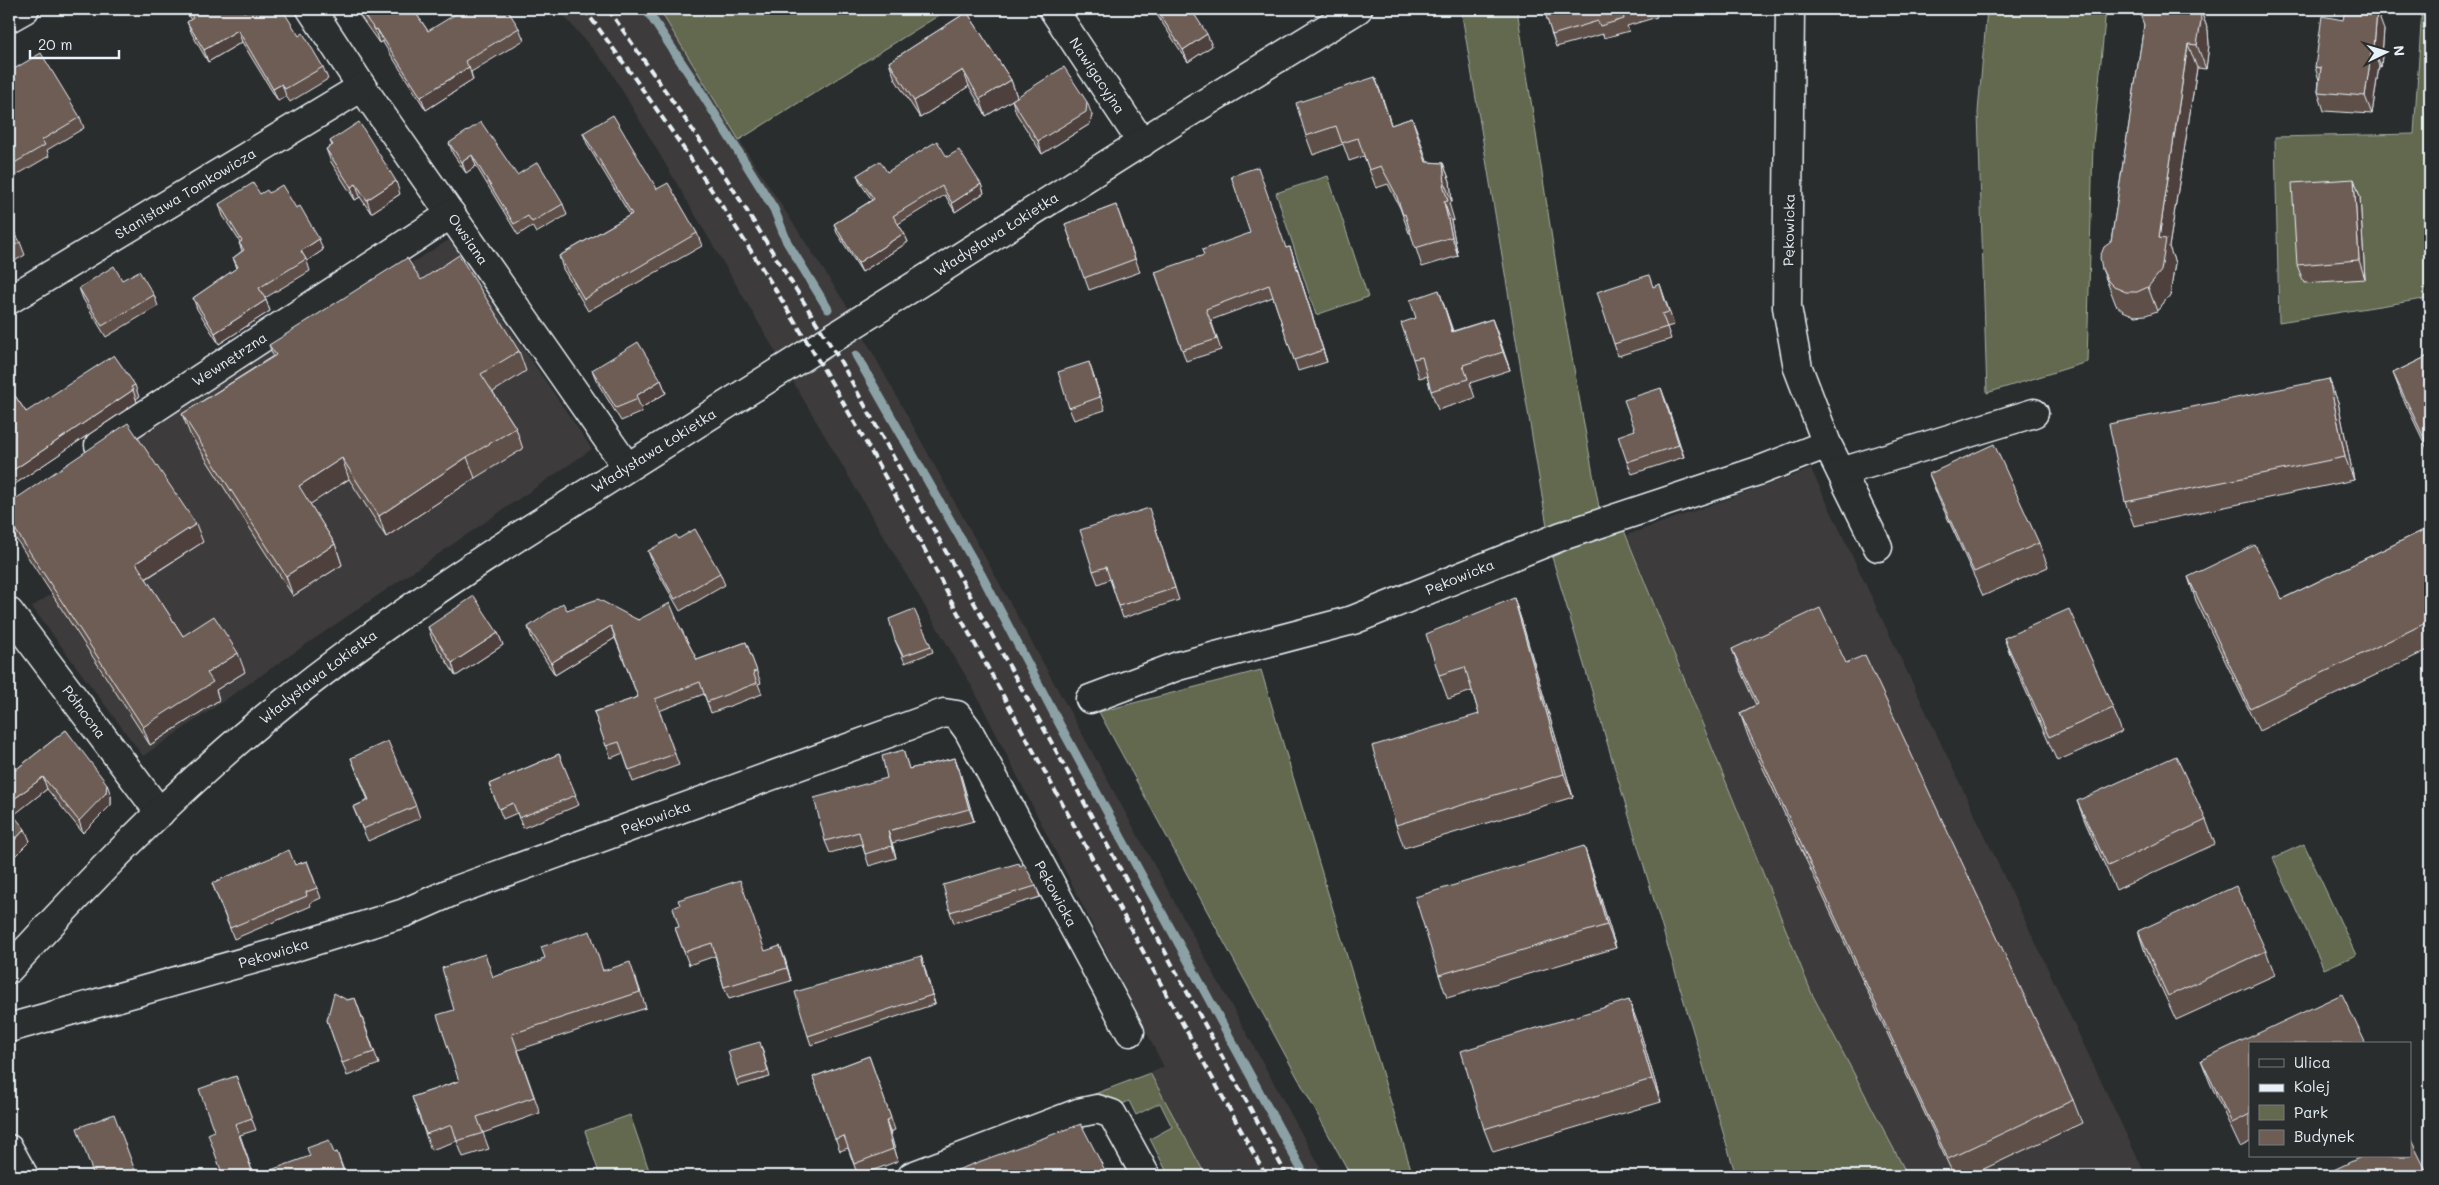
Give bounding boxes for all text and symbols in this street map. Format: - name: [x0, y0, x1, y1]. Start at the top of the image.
- scale bar: [30, 28, 119, 60]
- north arrow: [2362, 28, 2412, 78]
- text: 20 m: [38, 34, 72, 54]
- street label: Nawigacyjna: [1065, 34, 1130, 117]
- text: N: [2390, 45, 2409, 57]
- street label: Stanisława Tomkowicza: [111, 143, 259, 243]
- street label: Władysława Łokietka: [930, 187, 1062, 280]
- street label: Pękowicka: [1778, 194, 1799, 266]
- street label: Owsiana: [444, 210, 493, 268]
- street label: Wewnętrzna: [188, 328, 270, 390]
- street label: Władysława Łokietka: [588, 404, 720, 497]
- street label: Pękowicka: [1422, 554, 1497, 599]
- street label: Władysława Łokietka: [255, 625, 381, 728]
- street label: Północna: [58, 681, 111, 742]
- street label: Pękowicka: [619, 796, 693, 838]
- street label: Pękowicka: [1031, 857, 1082, 930]
- street label: Pękowicka: [236, 933, 311, 972]
- legend: [2249, 1042, 2412, 1158]
- text: Ulica: [2294, 1052, 2331, 1072]
- text: Kolej: [2294, 1076, 2330, 1096]
- text: Park: [2294, 1102, 2328, 1122]
- text: Budynek: [2294, 1126, 2354, 1146]

